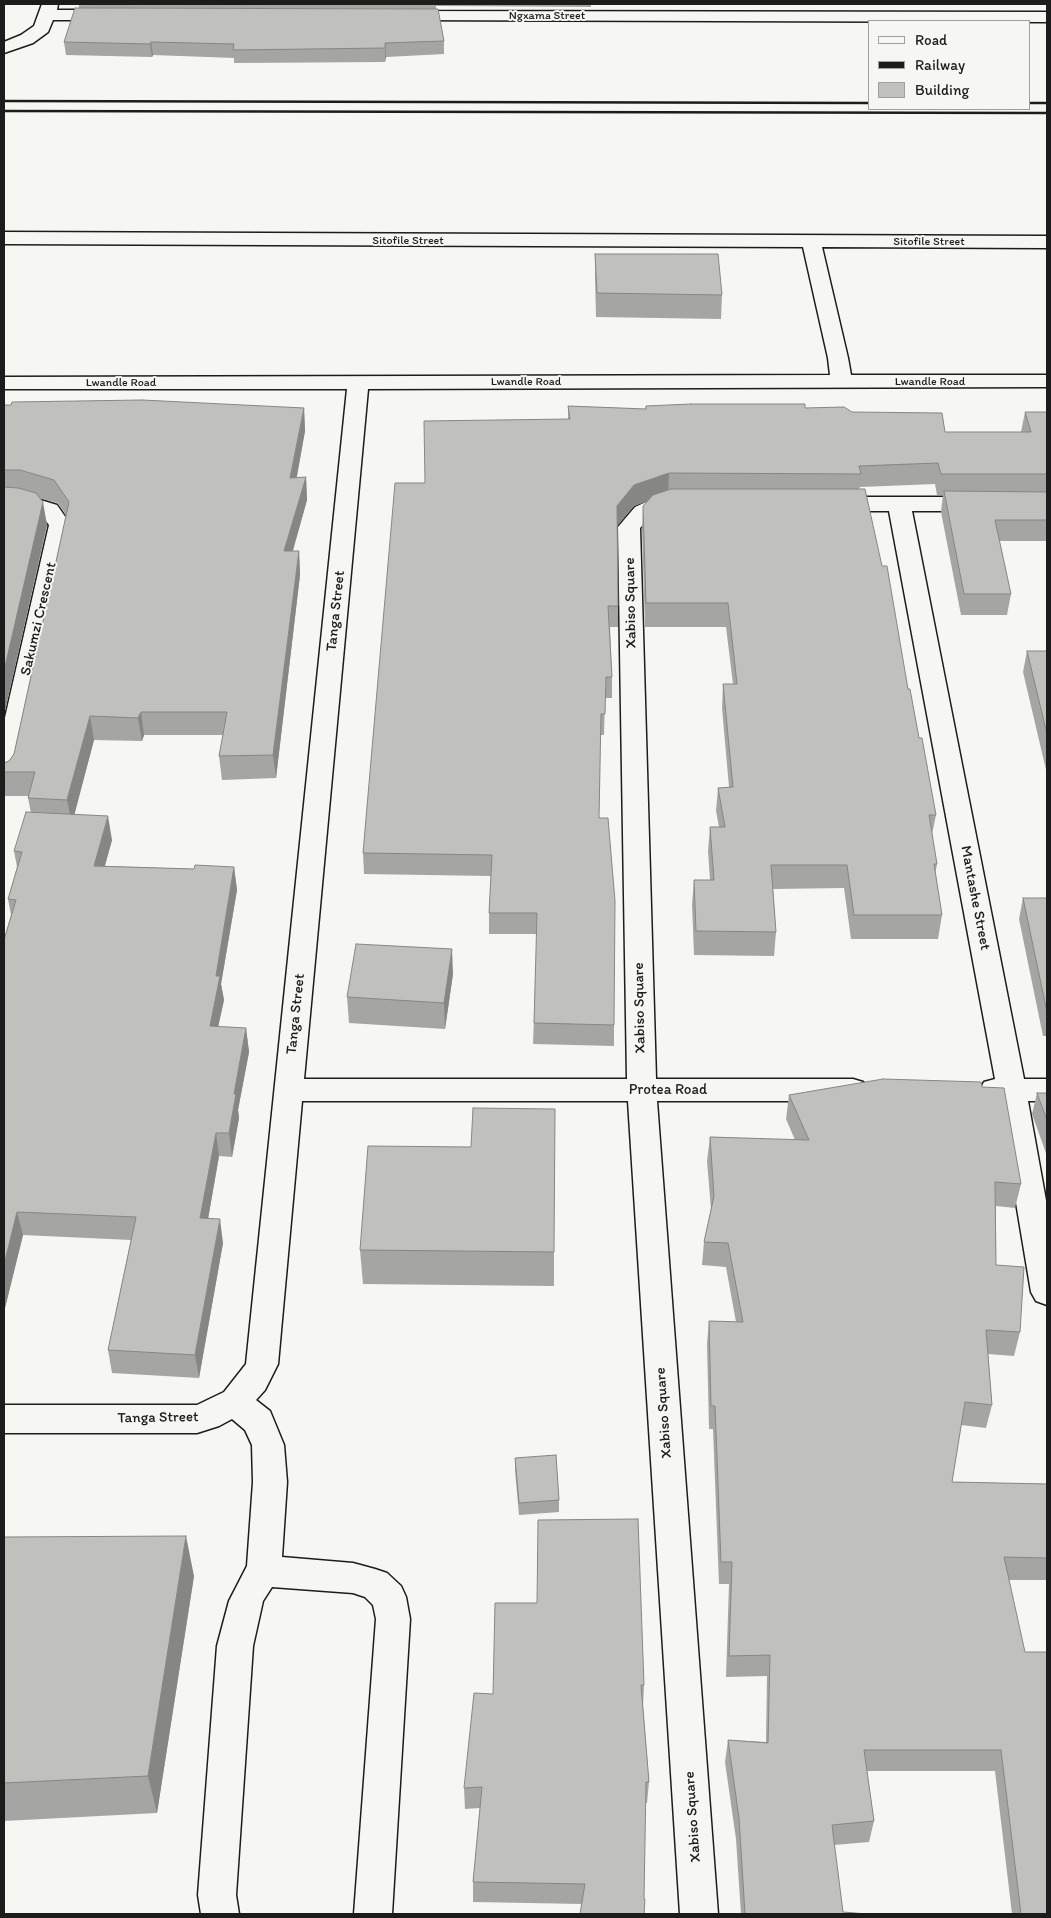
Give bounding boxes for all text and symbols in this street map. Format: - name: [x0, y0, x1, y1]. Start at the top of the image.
- street label: Ngxama Street: [509, 9, 585, 23]
- legend: [868, 20, 1031, 110]
- text: Road: [915, 31, 947, 49]
- text: Railway: [915, 56, 965, 74]
- text: Building: [915, 81, 969, 99]
- street label: Sitofile Street: [372, 234, 444, 248]
- street label: Sitofile Street: [893, 235, 965, 249]
- street label: Lwandle Road: [491, 375, 561, 389]
- street label: Lwandle Road: [895, 375, 965, 389]
- street label: Lwandle Road: [86, 376, 156, 390]
- street label: Xabiso Square: [621, 557, 641, 649]
- street label: Sakumzi Crescent: [17, 560, 61, 678]
- street label: Tanga Street: [323, 570, 349, 652]
- street label: Mantashe Street: [956, 844, 994, 952]
- street label: Xabiso Square: [630, 962, 650, 1054]
- street label: Tanga Street: [283, 973, 309, 1055]
- street label: Protea Road: [629, 1081, 707, 1099]
- street label: Xabiso Square: [652, 1367, 676, 1459]
- street label: Tanga Street: [117, 1408, 199, 1428]
- street label: Xabiso Square: [681, 1771, 705, 1863]

